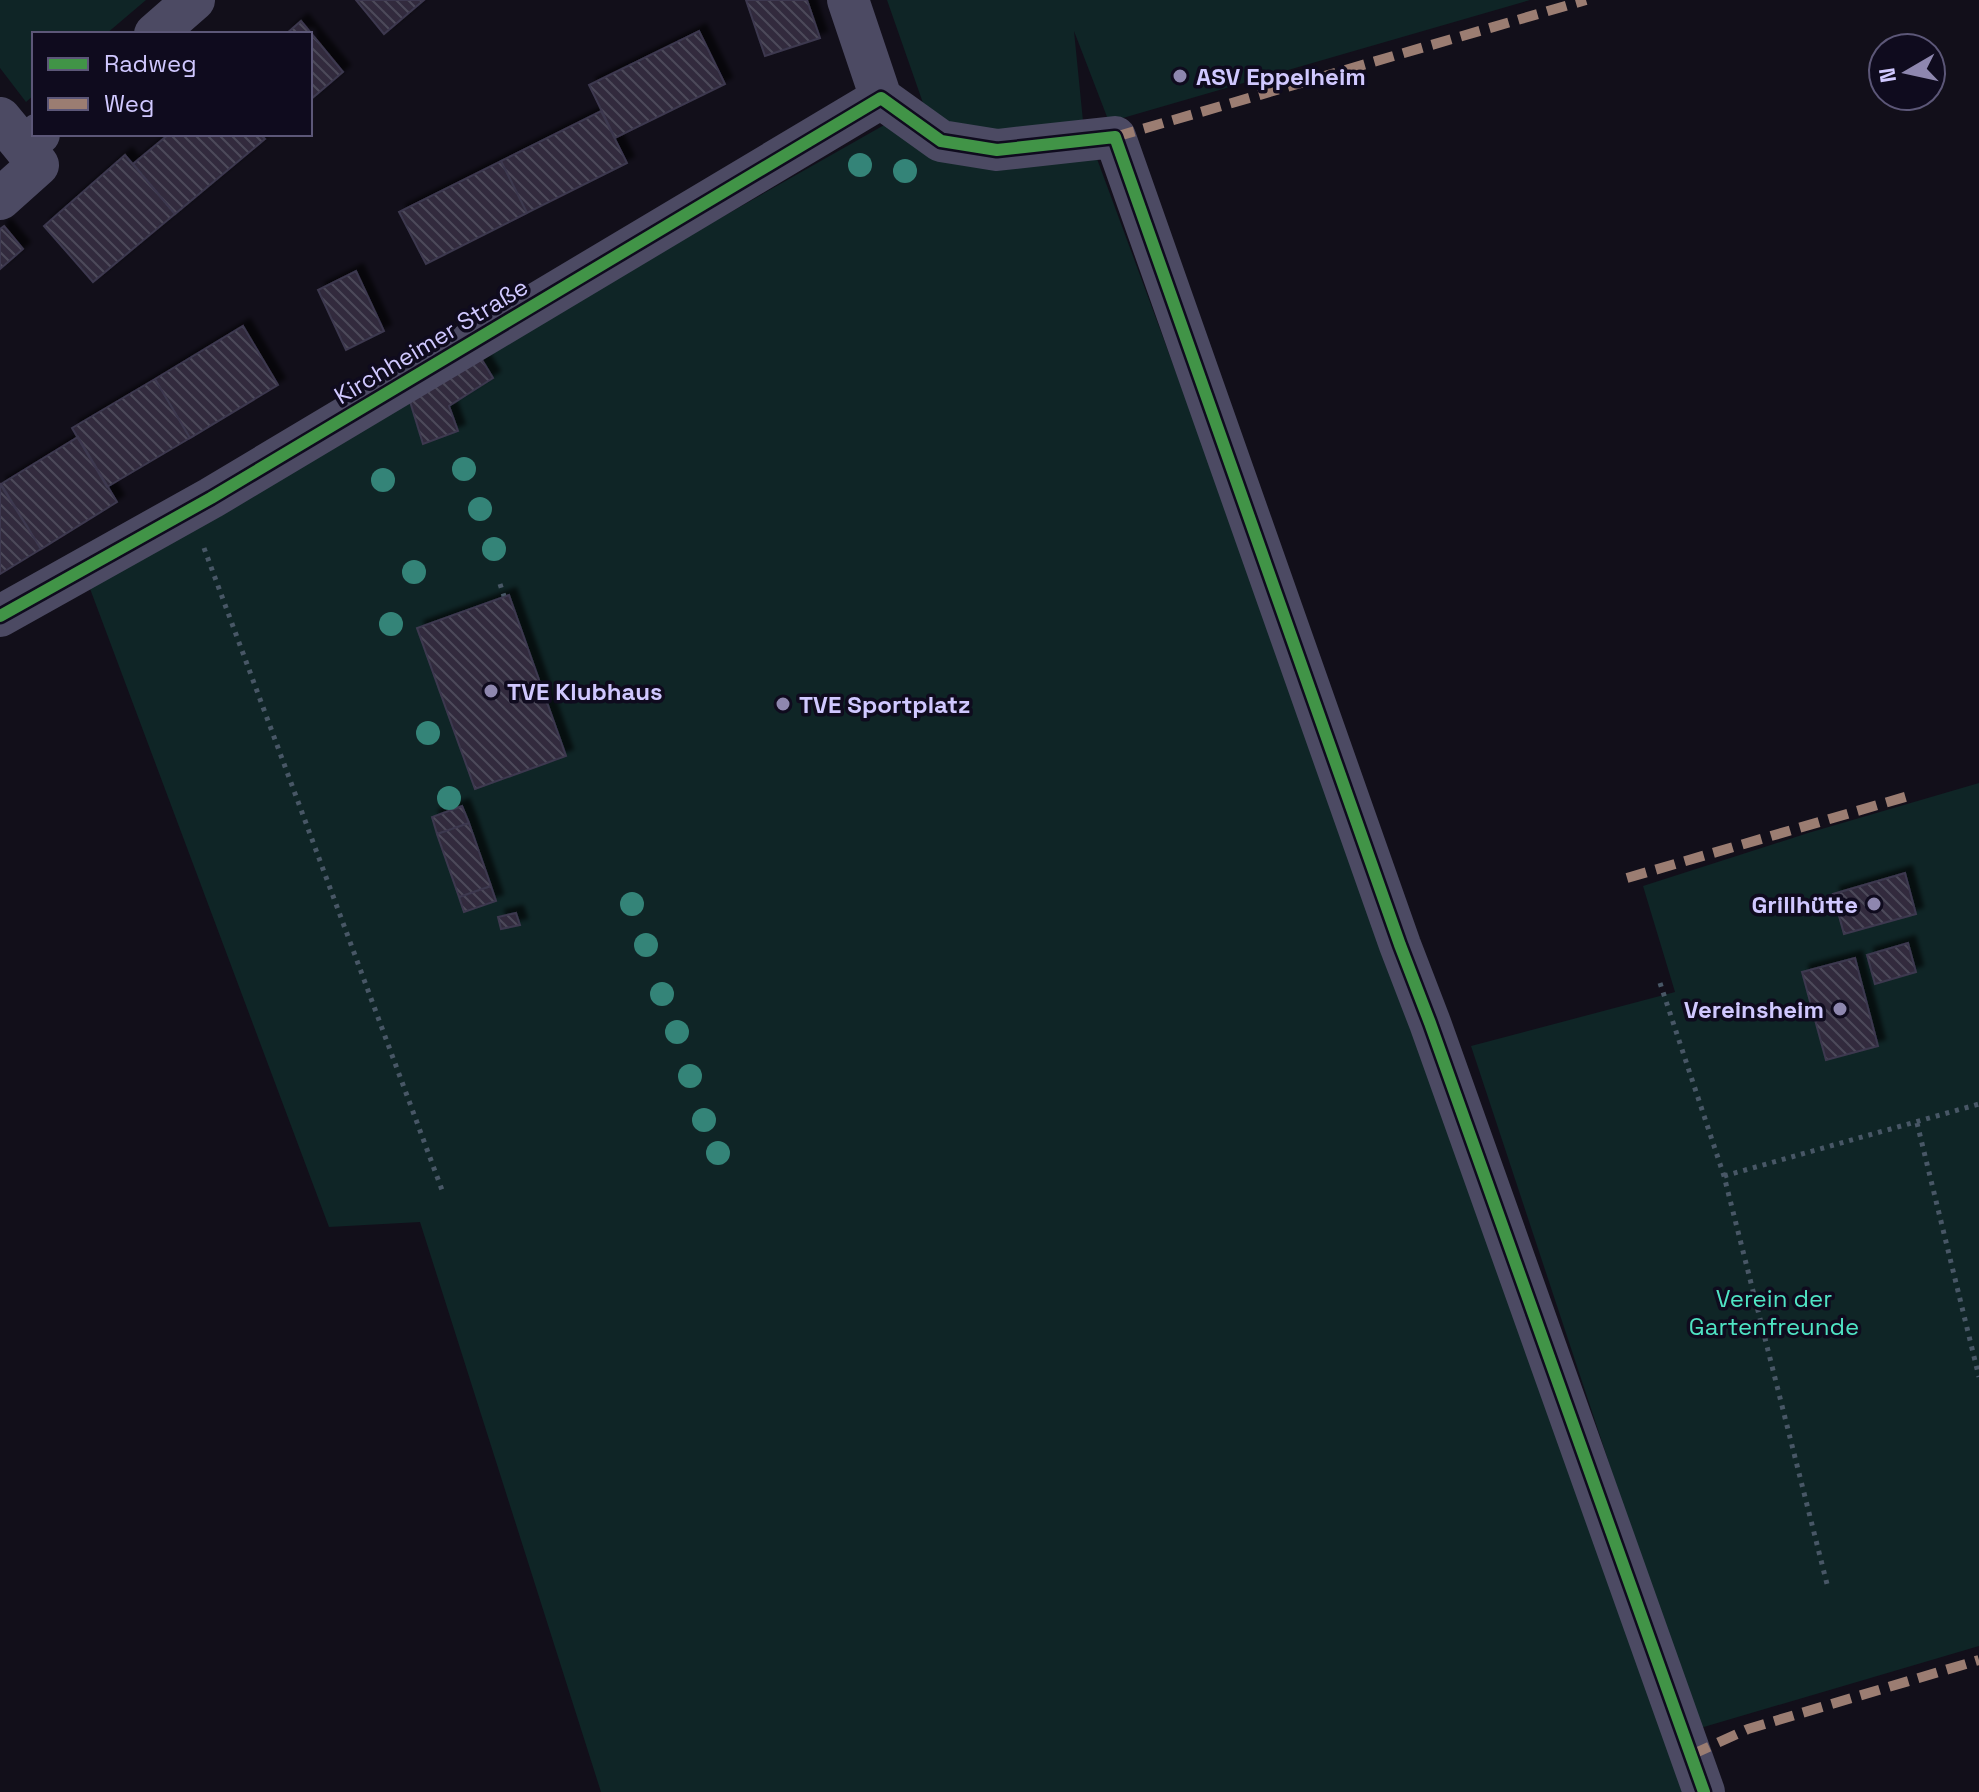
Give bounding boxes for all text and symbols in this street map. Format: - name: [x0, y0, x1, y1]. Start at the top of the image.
- legend: [32, 32, 312, 136]
- north arrow: [1867, 32, 1947, 112]
- text: Radweg: [104, 48, 197, 79]
- place label: ASV Eppelheim: [1196, 61, 1366, 92]
- text: N: [1872, 66, 1902, 85]
- marker: ASV Eppelheim: [1171, 67, 1189, 85]
- text: Weg: [104, 88, 154, 119]
- street label: Kirchheimer Straße: [329, 271, 533, 411]
- place label: TVE Klubhaus: [507, 676, 663, 707]
- marker: TVE Klubhaus: [482, 682, 500, 700]
- place label: TVE Sportplatz: [799, 689, 970, 720]
- marker: TVE Sportplatz: [774, 695, 792, 713]
- place label: Grillhütte: [1751, 889, 1858, 920]
- marker: Grillhütte: [1865, 895, 1883, 913]
- place label: Vereinsheim: [1684, 994, 1824, 1025]
- marker: Vereinsheim: [1831, 1000, 1849, 1018]
- park label: Verein der Gartenfreunde: [1689, 1283, 1859, 1342]

